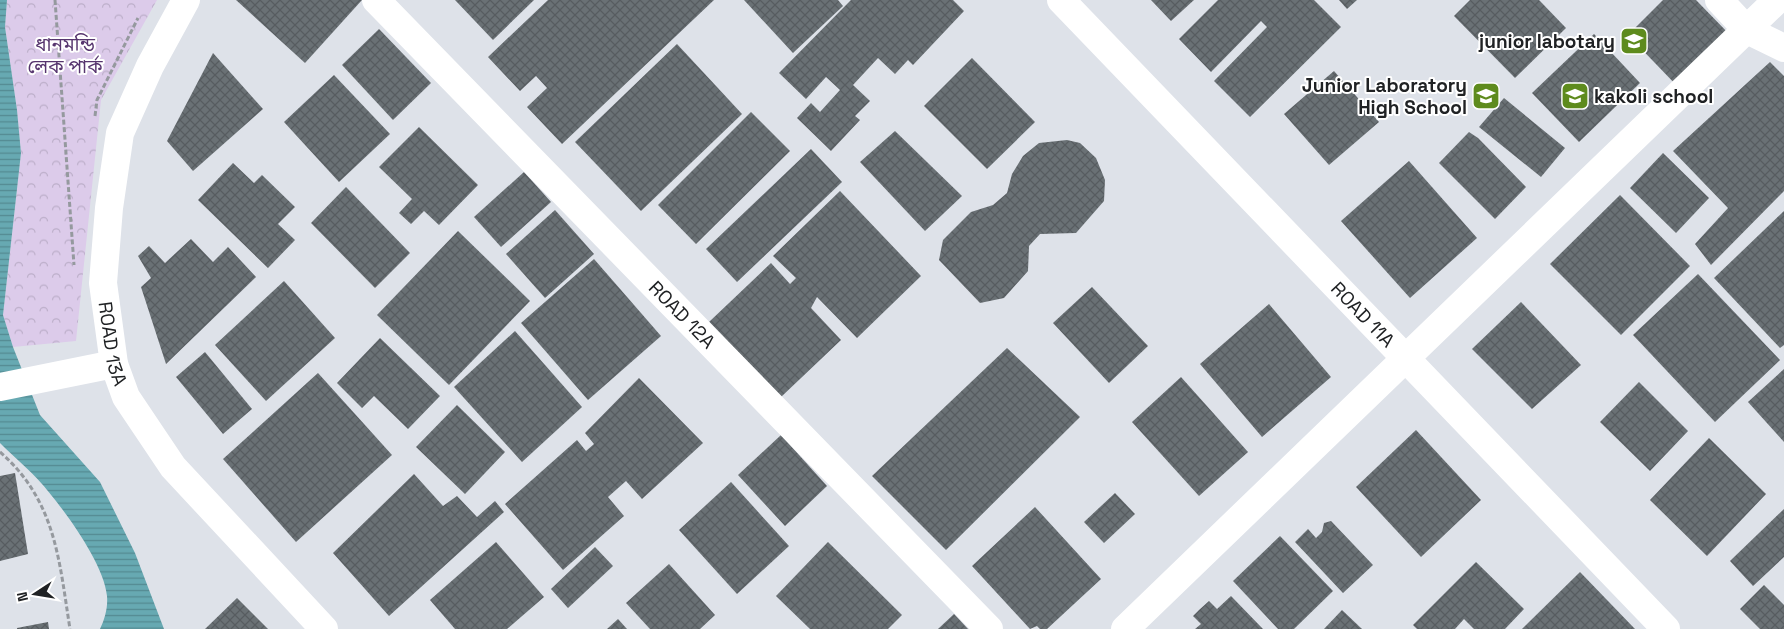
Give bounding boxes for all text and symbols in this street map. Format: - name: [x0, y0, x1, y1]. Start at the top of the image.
- school or university icon: junior labotary: [1619, 26, 1649, 56]
- place label: junior labotary: [1478, 29, 1615, 54]
- park label: ধানমন্ডি লেক পার্ক: [28, 32, 103, 79]
- place label: Junior Laboratory High School: [1302, 73, 1467, 120]
- school or university icon: Junior Laboratory High School: [1471, 81, 1501, 111]
- school or university icon: kakoli school: [1560, 81, 1590, 111]
- place label: kakoli school: [1594, 84, 1713, 109]
- street label: ROAD 12A: [643, 275, 721, 354]
- street label: ROAD 11A: [1325, 276, 1400, 353]
- street label: ROAD 13A: [93, 300, 133, 389]
- north arrow: [10, 569, 60, 619]
- text: N: [13, 590, 32, 603]

